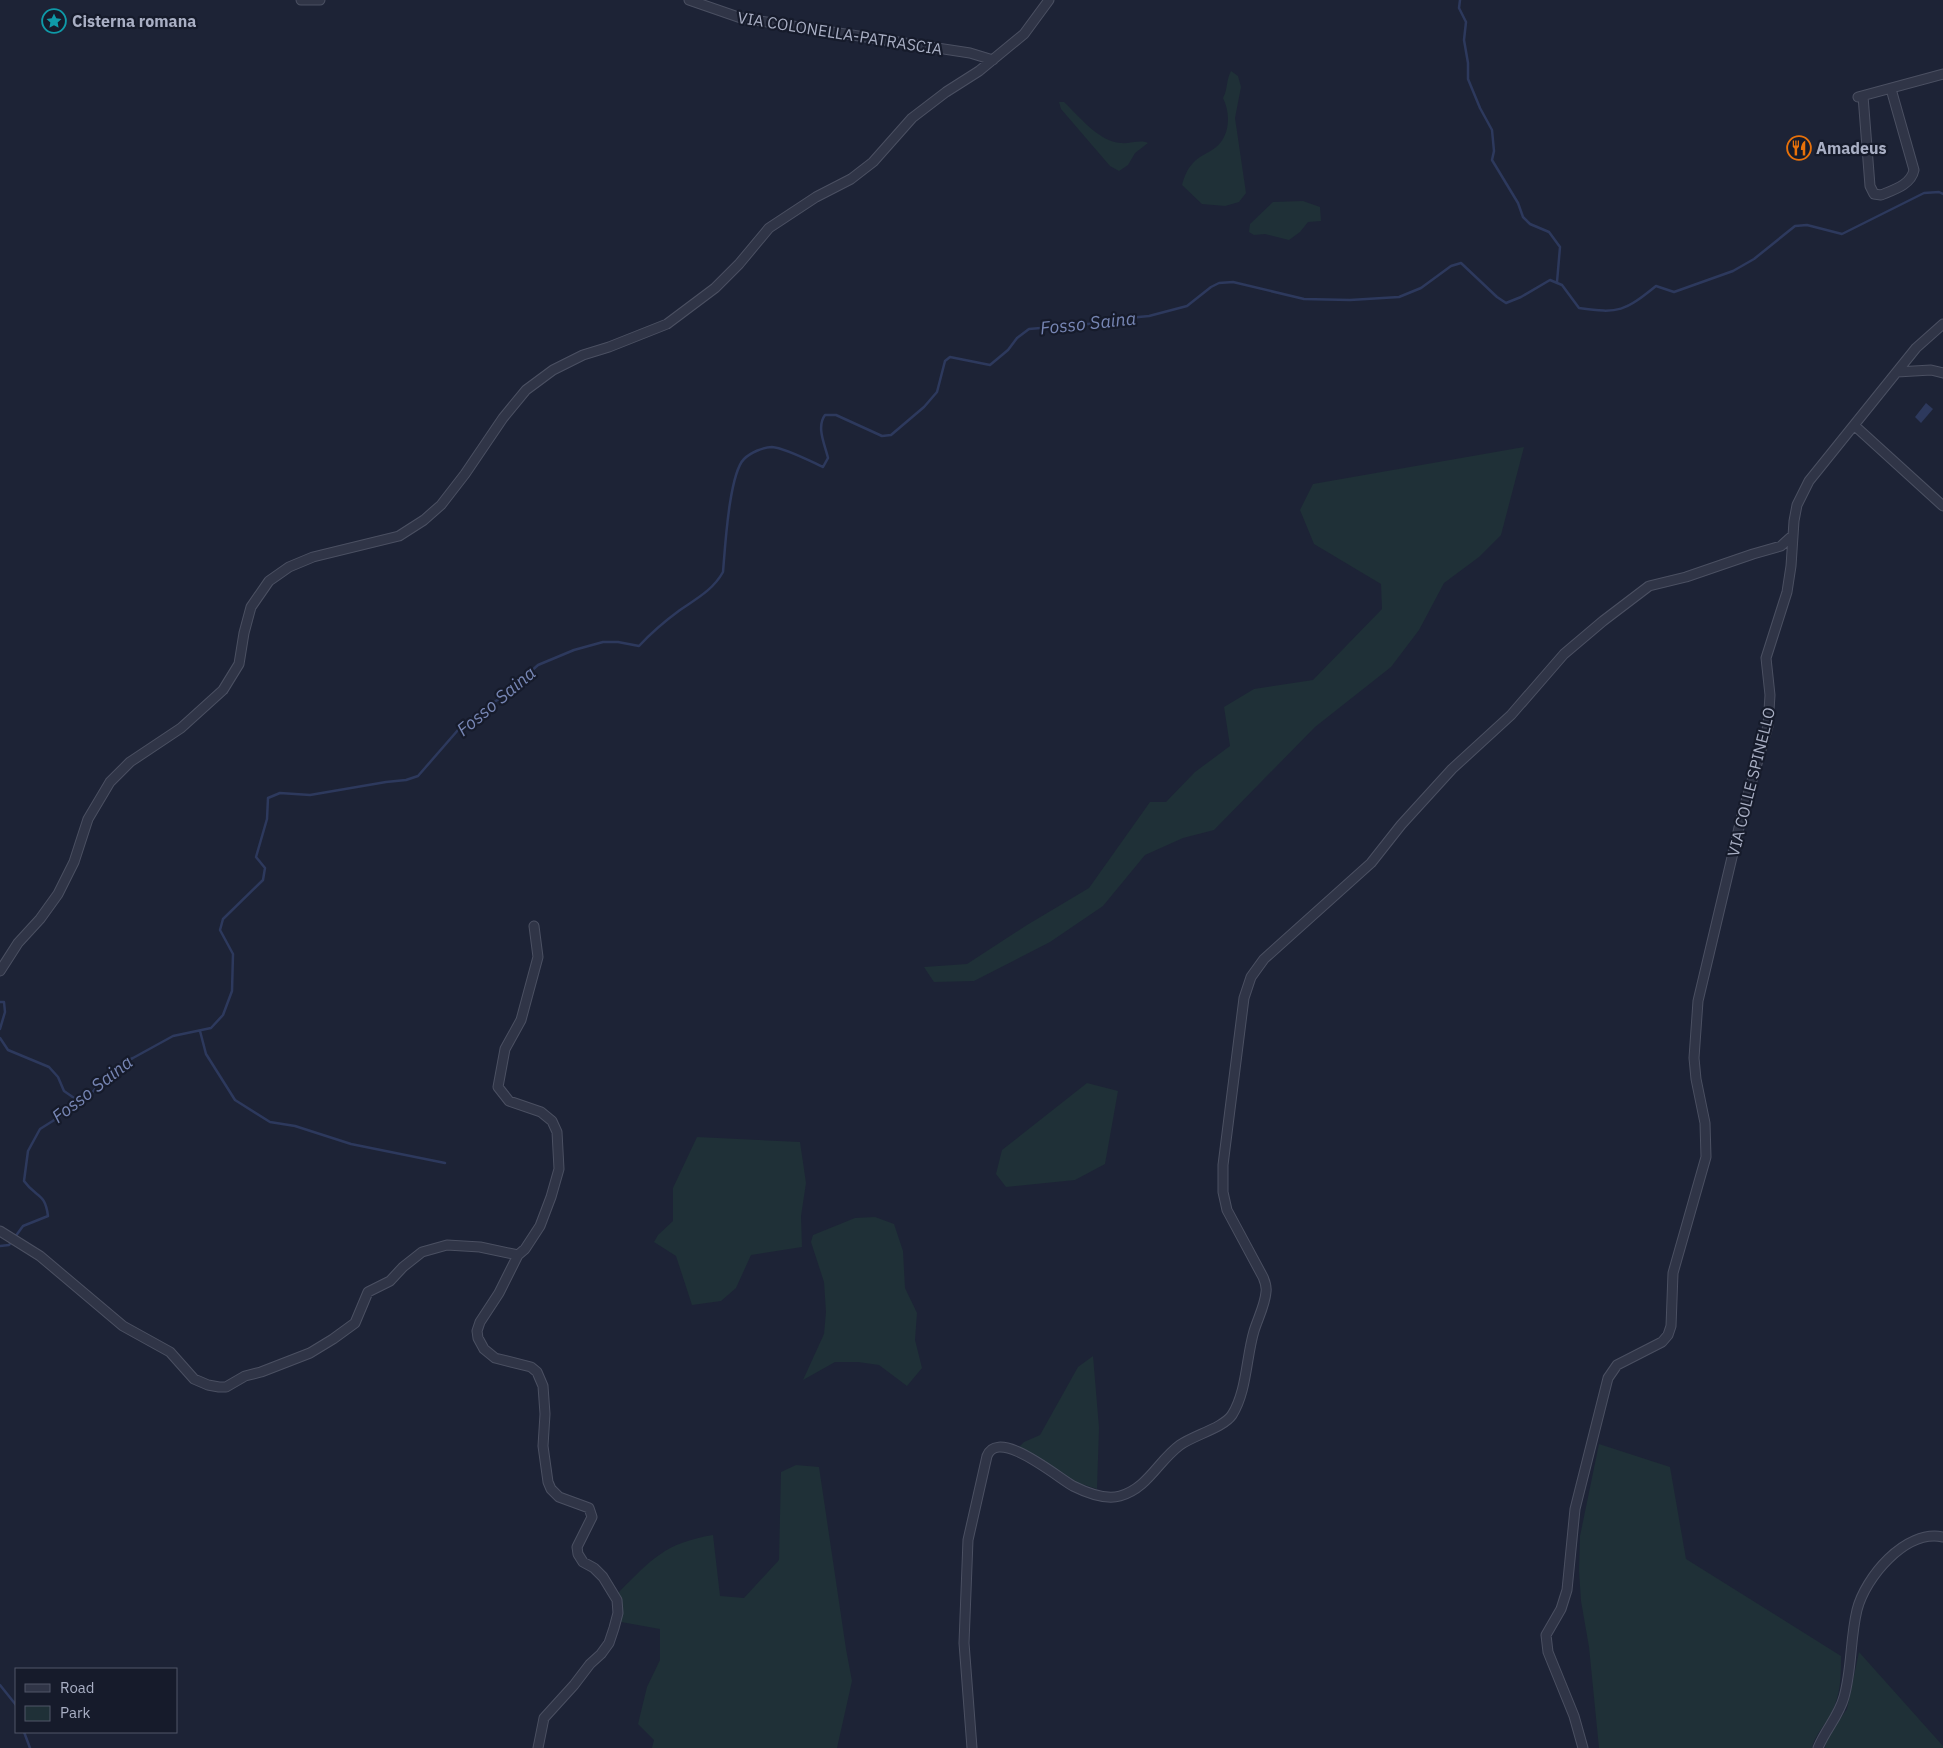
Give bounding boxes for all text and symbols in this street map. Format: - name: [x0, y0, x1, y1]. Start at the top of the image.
- street label: VIA COLONELLA-PATRASCIA: [736, 7, 944, 59]
- place icon: Cisterna romana: [41, 8, 67, 34]
- place label: Cisterna romana: [72, 11, 196, 31]
- restaurant icon: Amadeus: [1786, 135, 1812, 161]
- place label: Amadeus: [1816, 138, 1887, 158]
- water label: Fosso Saina: [1039, 307, 1137, 339]
- water label: Fosso Saina: [452, 661, 540, 741]
- street label: VIA COLLE SPINELLO: [1723, 705, 1779, 859]
- water label: Fosso Saina: [47, 1050, 137, 1128]
- legend: [15, 1668, 178, 1733]
- text: Road: [60, 1678, 95, 1697]
- text: Park: [60, 1703, 90, 1722]

